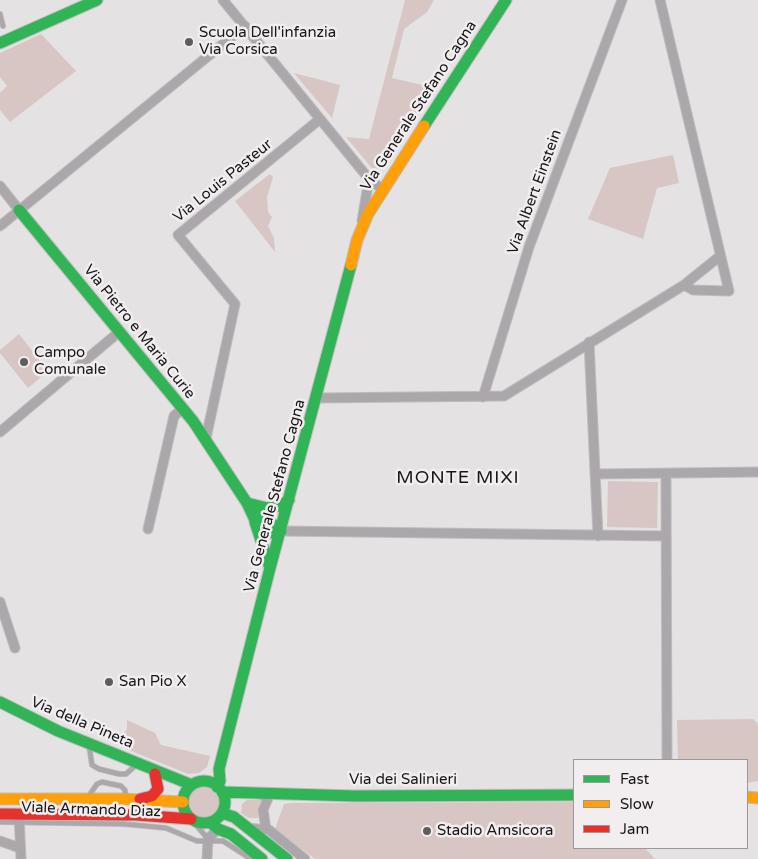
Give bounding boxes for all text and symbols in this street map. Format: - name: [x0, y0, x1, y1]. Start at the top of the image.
- street label: Via Generale Stefano Cagna: [357, 18, 481, 194]
- place label: Scuola Dell'infanzia Via Corsica: [199, 24, 336, 59]
- marker: Scuola Dell'infanzia Via Corsica: [183, 36, 195, 48]
- street label: Via Albert Einstein: [504, 127, 566, 257]
- street label: Via Louis Pasteur: [170, 136, 276, 226]
- street label: Via Pietro e Maria Curie: [79, 261, 199, 403]
- place label: Campo Comunale: [34, 344, 106, 379]
- marker: Campo Comunale: [18, 356, 30, 368]
- street label: Via Generale Stefano Cagna: [241, 398, 309, 594]
- district label: MONTE MIXI: [395, 467, 521, 489]
- place label: San Pio X: [119, 673, 186, 691]
- marker: San Pio X: [103, 676, 115, 688]
- street label: Via della Pineta: [28, 693, 136, 753]
- legend: [573, 759, 748, 849]
- text: Fast: [620, 770, 649, 788]
- street label: Via dei Salinieri: [349, 771, 457, 789]
- text: Slow: [620, 795, 654, 813]
- street label: Viale Armando Diaz: [21, 799, 161, 821]
- text: Jam: [620, 820, 649, 838]
- place label: Stadio Amsicora: [437, 822, 553, 840]
- marker: Stadio Amsicora: [421, 825, 433, 837]

